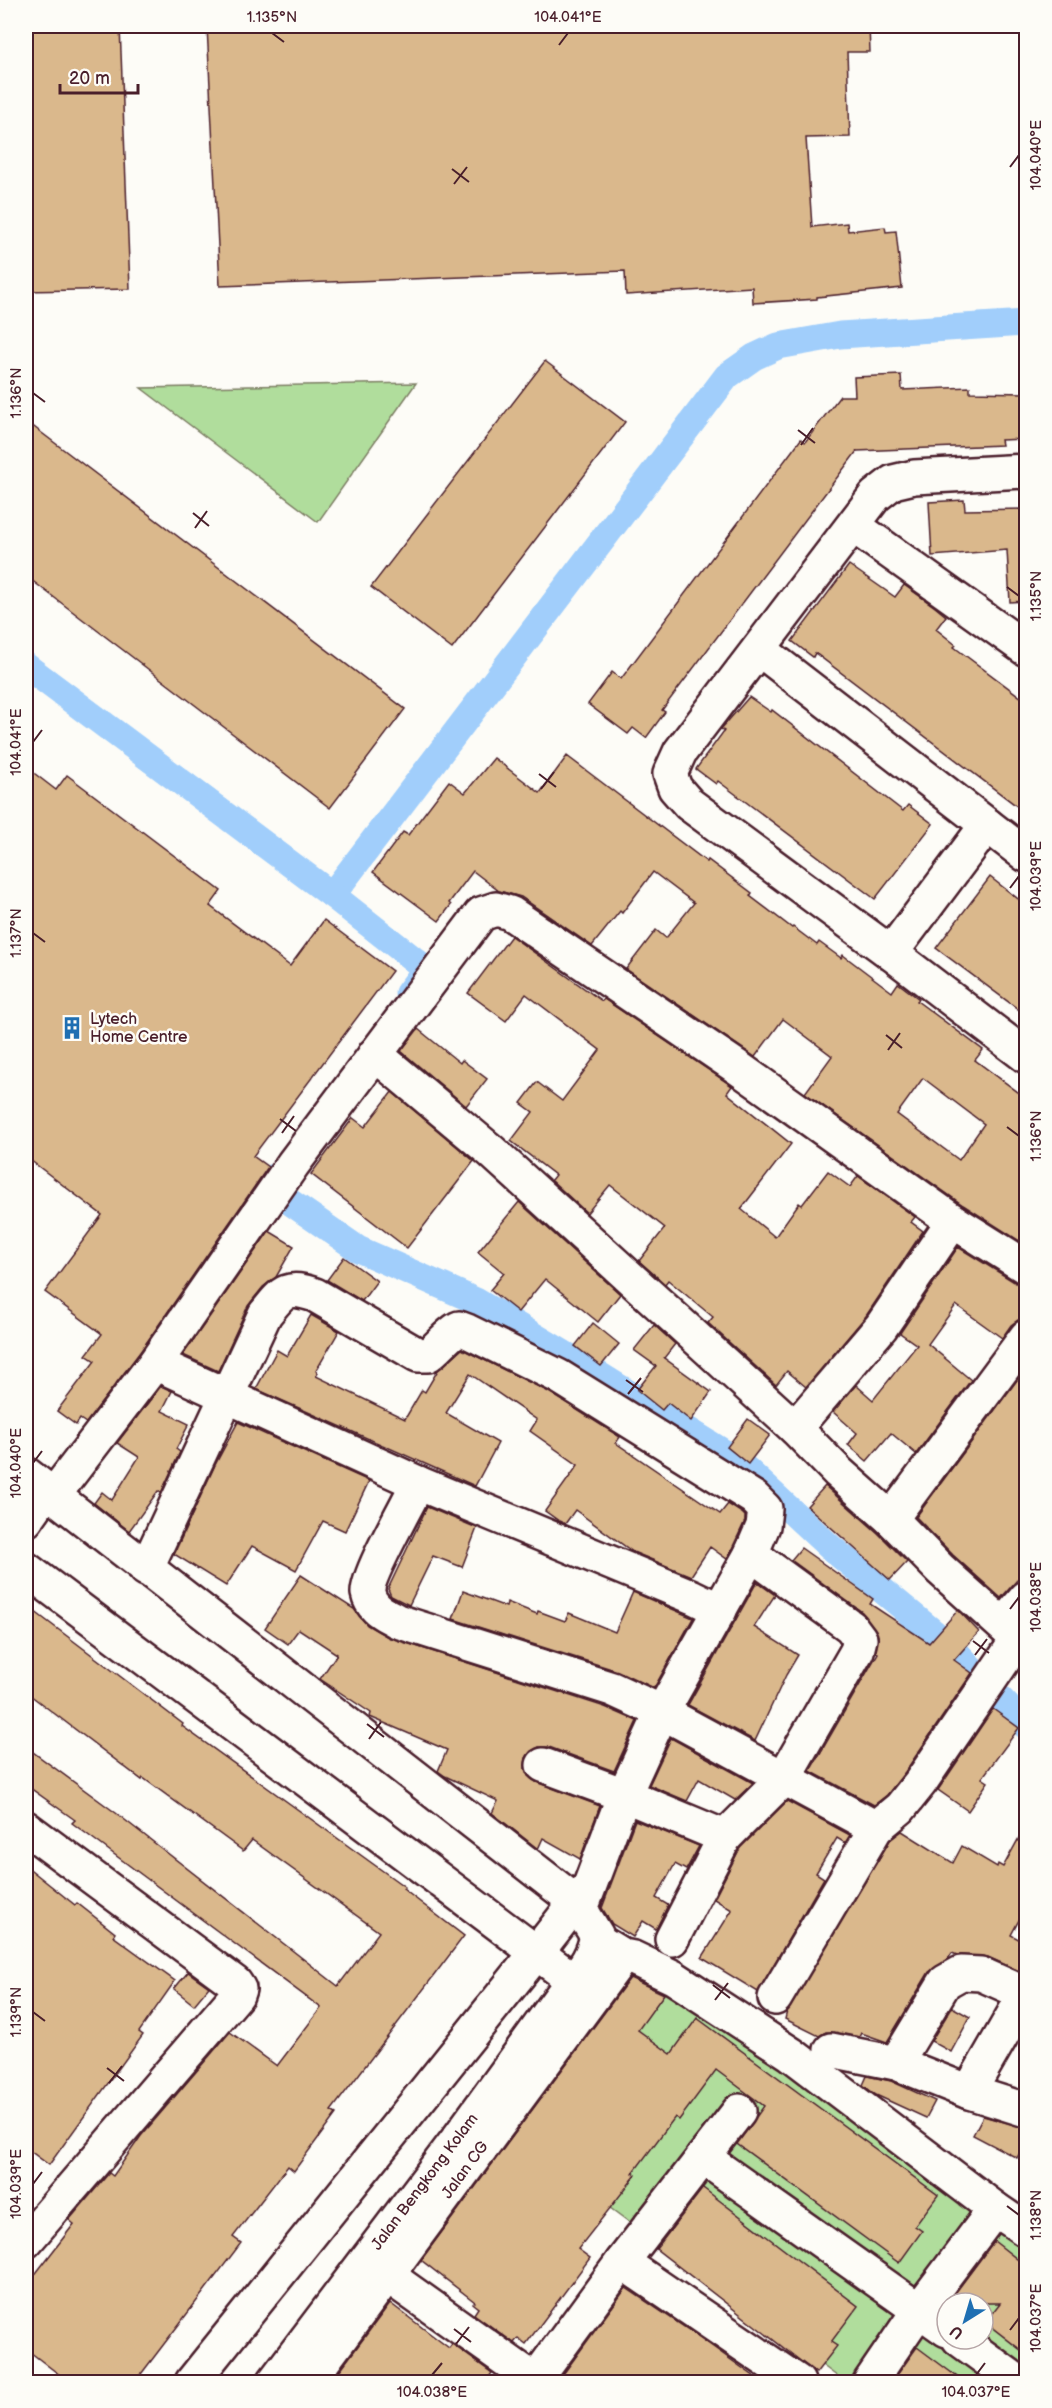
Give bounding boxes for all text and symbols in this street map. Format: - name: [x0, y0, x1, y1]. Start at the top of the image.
- text: 1.135°N: [247, 8, 297, 27]
- text: 104.041°E: [534, 8, 602, 27]
- scale bar: [60, 57, 138, 95]
- text: 20 m: [69, 68, 110, 89]
- text: 104.040°E: [1027, 120, 1046, 190]
- text: 1.136°N: [7, 368, 26, 418]
- text: 1.135°N: [1027, 571, 1046, 621]
- text: 104.041°E: [7, 708, 26, 776]
- text: 104.039°E: [1027, 841, 1046, 911]
- text: 1.137°N: [7, 908, 26, 958]
- place label: Lytech Home Centre: [90, 1010, 188, 1047]
- building icon: Lytech Home Centre: [59, 1015, 85, 1041]
- text: 1.136°N: [1027, 1111, 1046, 1161]
- text: 104.040°E: [7, 1428, 26, 1498]
- text: 104.038°E: [1027, 1562, 1046, 1632]
- text: 1.139°N: [7, 1987, 26, 2037]
- street label: Jalan Bengkong Kolam: [368, 2110, 482, 2254]
- street label: Jalan CG: [438, 2137, 492, 2202]
- text: 104.039°E: [7, 2149, 26, 2219]
- text: 1.138°N: [1027, 2190, 1046, 2240]
- text: 104.037°E: [1027, 2283, 1046, 2352]
- north arrow: [935, 2291, 995, 2351]
- text: U: [947, 2321, 967, 2343]
- text: 104.038°E: [397, 2383, 467, 2402]
- text: 104.037°E: [942, 2383, 1011, 2402]

